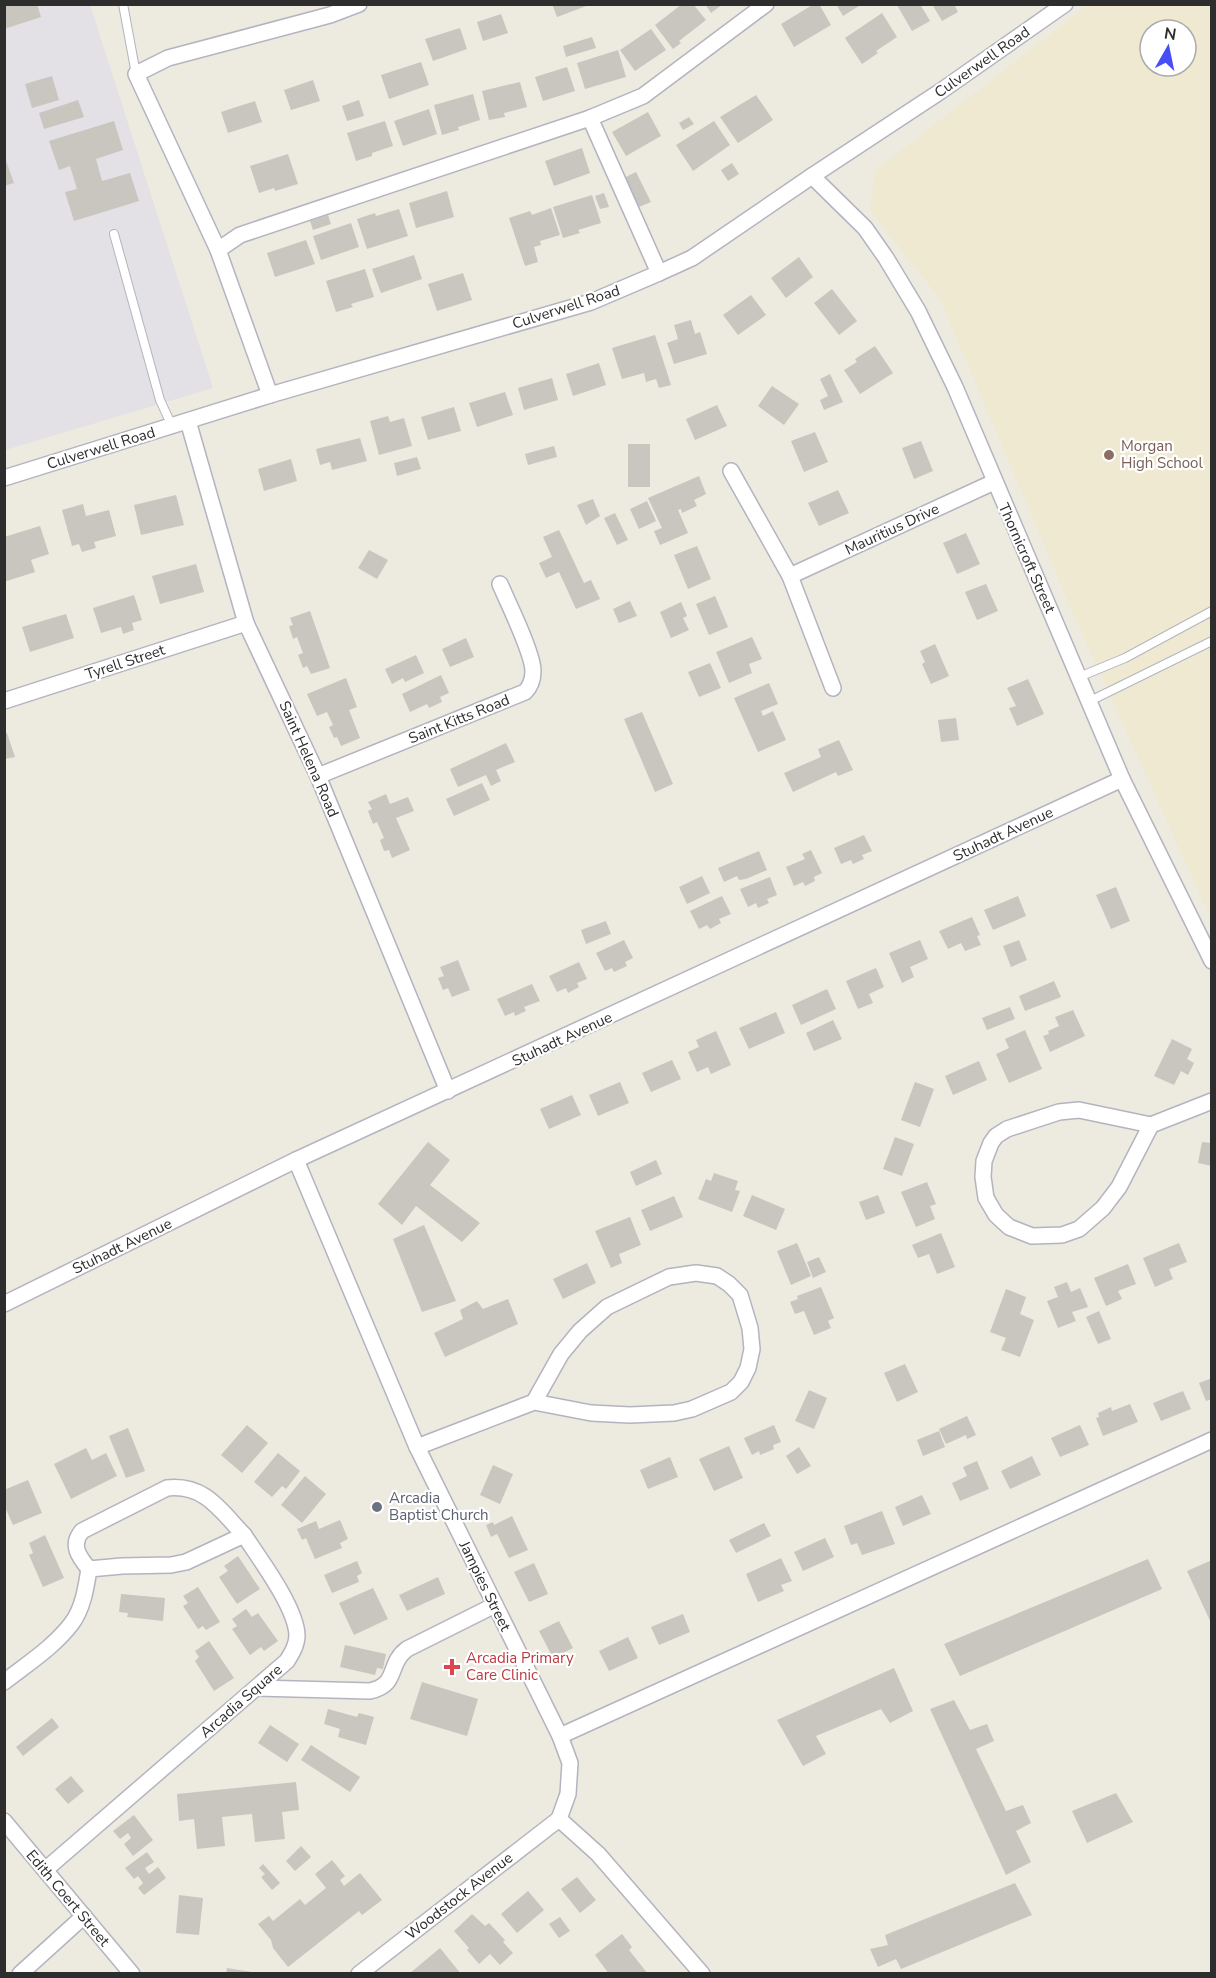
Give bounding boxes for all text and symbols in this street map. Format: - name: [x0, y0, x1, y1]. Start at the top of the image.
- north arrow: [1138, 18, 1198, 78]
- street label: Culverwell Road: [930, 22, 1034, 102]
- text: N: [1163, 22, 1178, 46]
- street label: Culverwell Road: [510, 280, 622, 334]
- street label: Culverwell Road: [44, 422, 158, 474]
- place label: Morgan High School: [1121, 436, 1203, 473]
- marker: Morgan High School: [1102, 448, 1116, 462]
- street label: Mauritius Drive: [842, 498, 942, 560]
- street label: Thornicroft Street: [994, 500, 1061, 617]
- street label: Tyrell Street: [83, 639, 168, 684]
- street label: Saint Kitts Road: [405, 690, 513, 748]
- street label: Saint Helena Road: [274, 698, 344, 820]
- street label: Stuhadt Avenue: [950, 802, 1056, 866]
- street label: Stuhadt Avenue: [509, 1007, 615, 1071]
- street label: Stuhadt Avenue: [69, 1213, 175, 1279]
- place label: Arcadia Baptist Church: [389, 1488, 489, 1525]
- marker: Arcadia Baptist Church: [370, 1500, 384, 1514]
- street label: Jampies Street: [454, 1537, 516, 1635]
- place label: Arcadia Primary Care Clinic: [466, 1648, 574, 1685]
- marker: Arcadia Primary Care Clinic: [443, 1658, 461, 1676]
- street label: Arcadia Square: [196, 1660, 286, 1742]
- street label: Edith Coert Street: [22, 1846, 115, 1951]
- street label: Woodstock Avenue: [401, 1848, 517, 1944]

